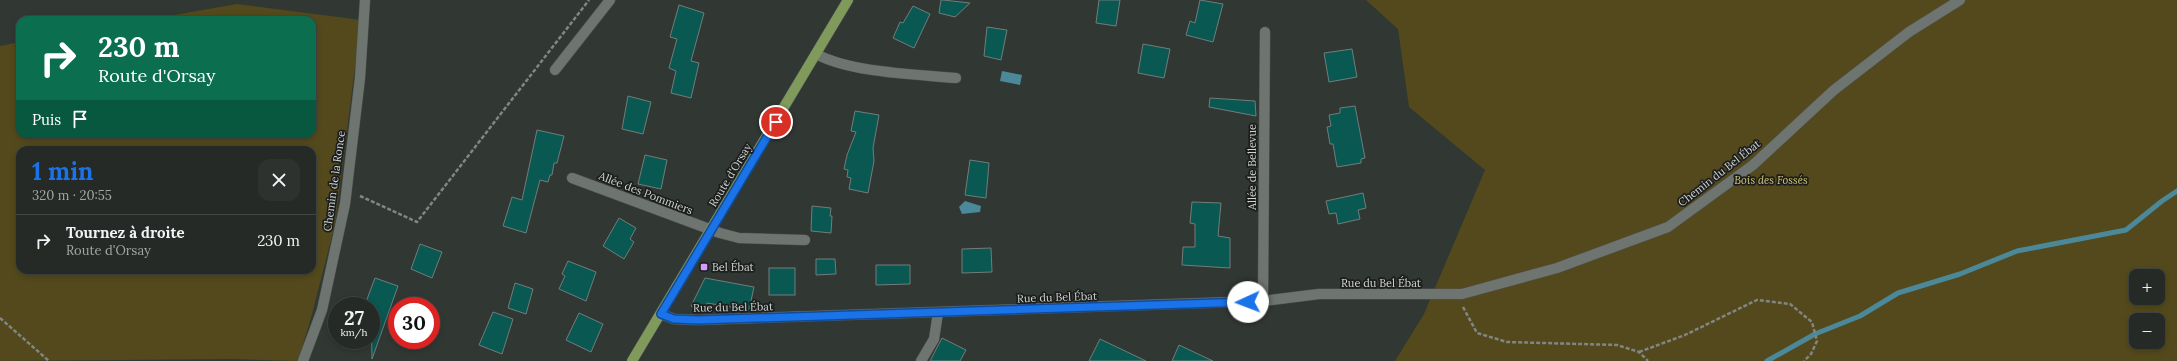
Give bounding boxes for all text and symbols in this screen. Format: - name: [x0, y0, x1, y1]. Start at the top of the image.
- text: 230 m: [98, 29, 180, 65]
- icon: right: [32, 32, 84, 84]
- text: Route d'Orsay: [98, 64, 215, 87]
- pin: [759, 105, 793, 139]
- icon: arrive: [69, 108, 91, 130]
- text: Puis: [32, 110, 61, 129]
- icon: arrive: [765, 111, 787, 133]
- street label: Allée de Bellevue: [1245, 124, 1259, 211]
- street label: Chemin de la Ronce: [320, 130, 348, 232]
- street label: Chemin du Bel Ébat: [1675, 136, 1764, 209]
- street label: Route d'Orsay: [706, 140, 755, 209]
- text: 1 min: [32, 156, 93, 187]
- button: close: [258, 159, 300, 201]
- street label: Allée des Pommiers: [596, 168, 695, 217]
- park label: Bois des Fossés: [1734, 173, 1808, 187]
- text: 320 m · 20:55: [32, 187, 112, 204]
- text: Tournez à droite: [66, 223, 185, 242]
- icon: right: [32, 230, 54, 252]
- text: 230 m: [257, 231, 300, 250]
- text: Route d'Orsay: [66, 242, 151, 259]
- place label: Bel Ébat: [712, 260, 755, 274]
- marker: Bel Ébat: [699, 262, 709, 272]
- map controls: [2129, 269, 2165, 349]
- button: +: [2129, 269, 2165, 305]
- street label: Rue du Bel Ébat: [1341, 276, 1422, 290]
- position arrow: [1227, 281, 1269, 323]
- street label: Rue du Bel Ébat: [1017, 289, 1098, 305]
- speed limit sign: 30: [388, 297, 440, 349]
- street label: Rue du Bel Ébat: [693, 299, 774, 315]
- text: 27: [344, 305, 364, 330]
- button: −: [2129, 313, 2165, 349]
- text: km/h: [340, 326, 368, 339]

